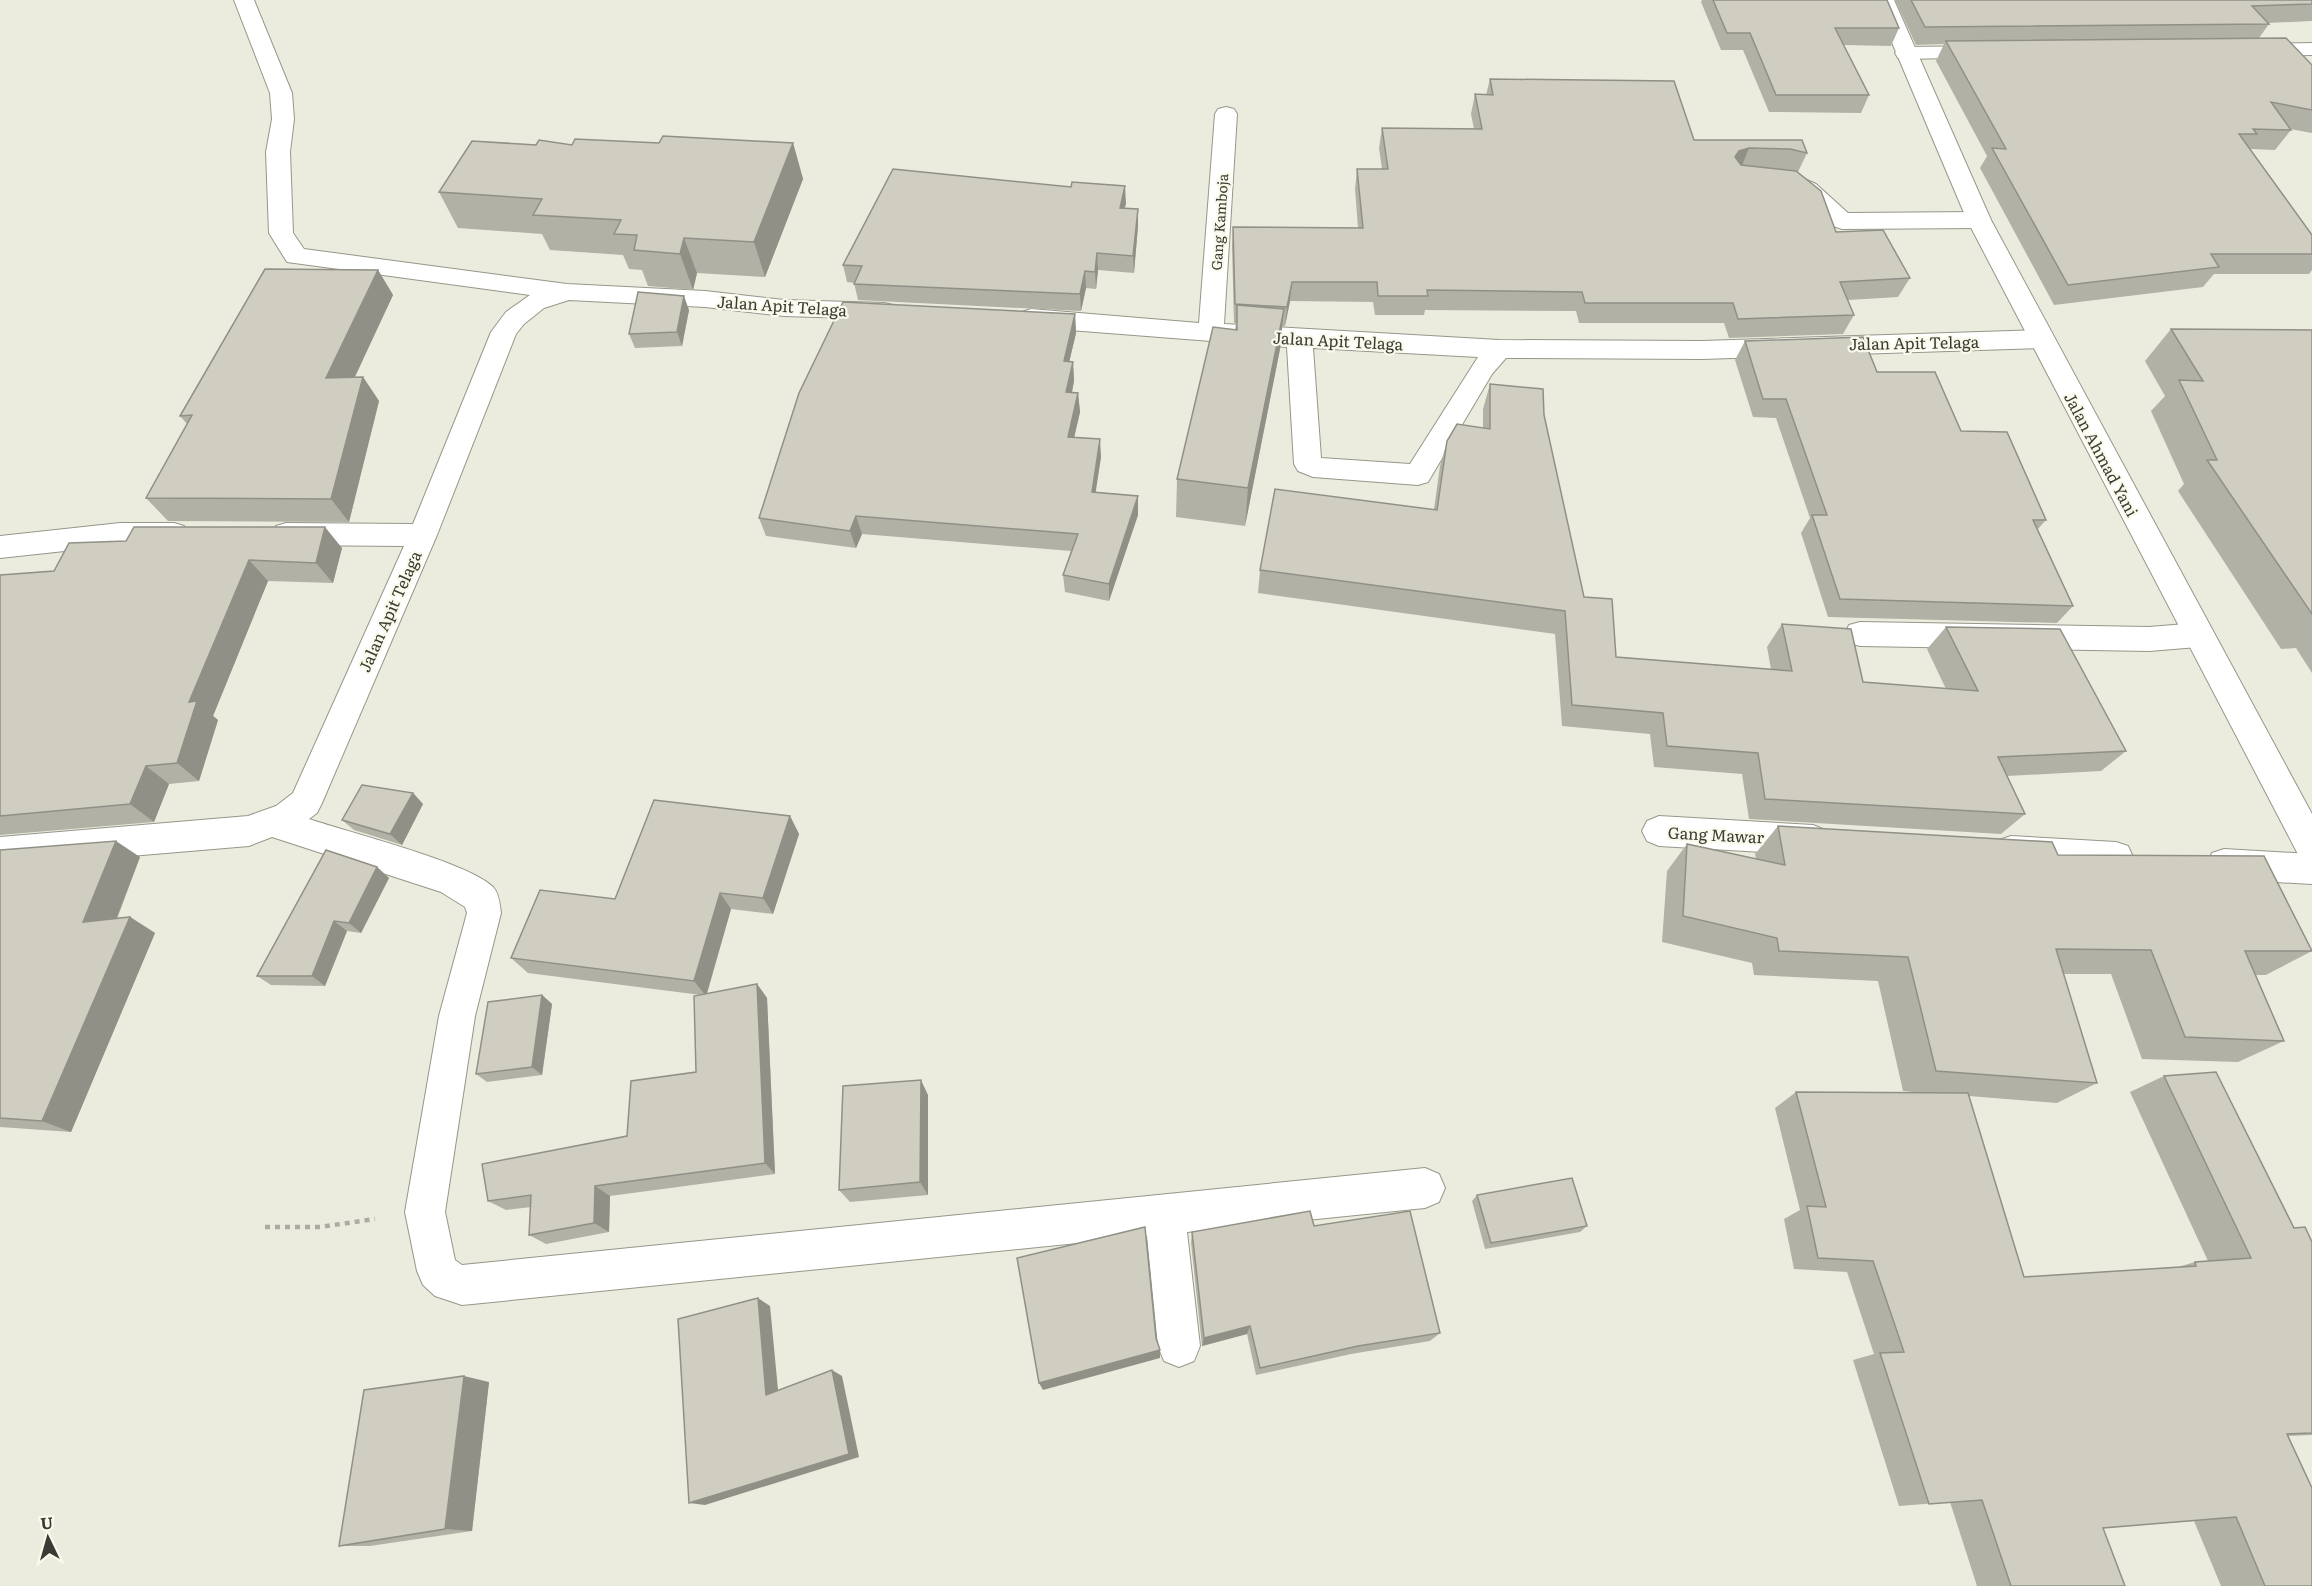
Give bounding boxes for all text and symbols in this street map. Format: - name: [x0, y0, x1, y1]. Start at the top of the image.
- street label: Gang Kamboja: [1206, 172, 1232, 271]
- street label: Jalan Apit Telaga: [716, 288, 848, 322]
- street label: Jalan Apit Telaga: [1272, 325, 1404, 355]
- street label: Jalan Apit Telaga: [1849, 329, 1980, 355]
- street label: Jalan Ahmad Yani: [2059, 387, 2145, 521]
- street label: Jalan Apit Telaga: [352, 546, 427, 675]
- street label: Gang Mawar: [1667, 819, 1765, 849]
- north arrow: [18, 1508, 78, 1568]
- text: U: [39, 1510, 54, 1535]

